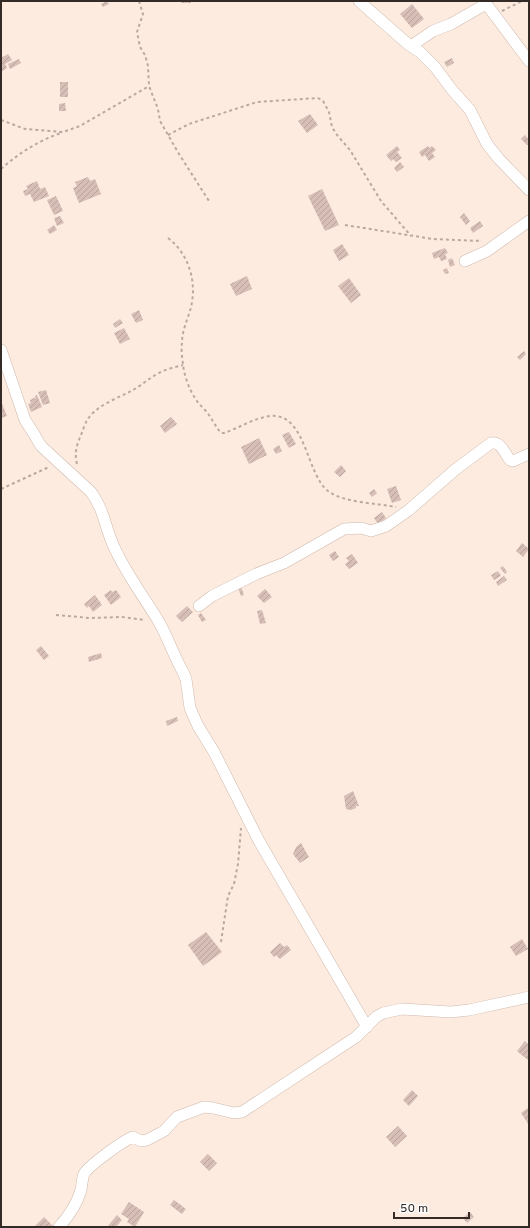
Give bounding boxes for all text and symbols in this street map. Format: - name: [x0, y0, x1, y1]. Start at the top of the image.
- scale bar: [394, 1194, 469, 1220]
- text: 50 m: [400, 1201, 428, 1217]

